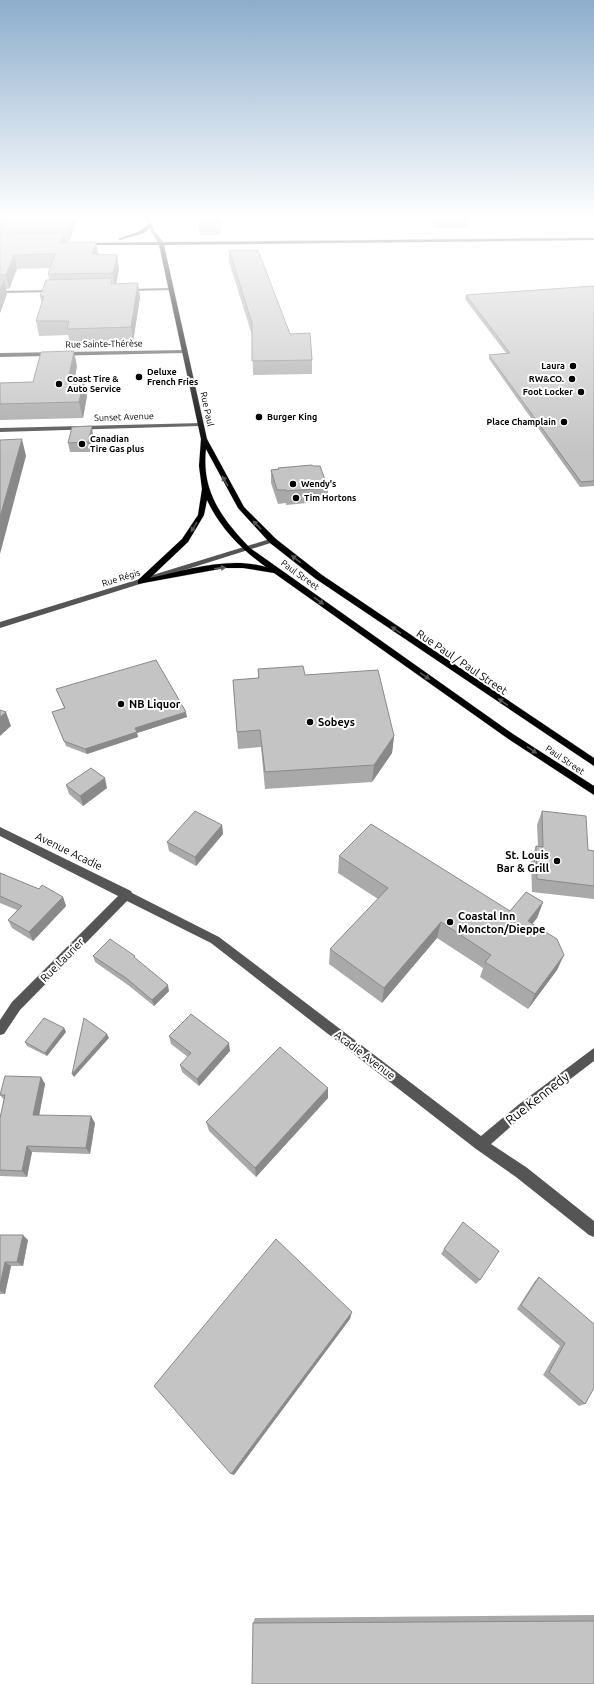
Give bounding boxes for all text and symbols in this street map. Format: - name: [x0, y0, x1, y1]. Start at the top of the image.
- street label: Rue Sainte-Thérèse: [65, 338, 143, 350]
- place label: Laura: [541, 361, 565, 371]
- marker: Laura: [568, 361, 578, 371]
- place label: Deluxe French Fries: [147, 367, 198, 387]
- marker: Deluxe French Fries: [134, 372, 144, 382]
- place label: Coast Tire & Auto Service: [67, 374, 121, 394]
- place label: RW&CO.: [529, 374, 564, 384]
- marker: RW&CO.: [567, 374, 577, 384]
- marker: Coast Tire & Auto Service: [54, 379, 64, 389]
- place label: Foot Locker: [523, 387, 573, 397]
- marker: Foot Locker: [576, 387, 586, 397]
- street label: Rue Paul: [198, 391, 216, 428]
- street label: Sunset Avenue: [94, 411, 154, 423]
- marker: Burger King: [254, 412, 264, 422]
- place label: Burger King: [267, 412, 317, 422]
- place label: Place Champlain: [486, 417, 556, 427]
- marker: Place Champlain: [559, 417, 569, 427]
- place label: Canadian Tire Gas plus: [90, 434, 144, 454]
- marker: Canadian Tire Gas plus: [77, 439, 87, 449]
- one-way arrow: [222, 475, 229, 487]
- marker: Wendy's: [288, 479, 298, 489]
- place label: Wendy's: [301, 479, 336, 489]
- marker: Tim Hortons: [291, 493, 301, 503]
- place label: Tim Hortons: [304, 493, 356, 503]
- one-way arrow: [252, 520, 262, 530]
- one-way arrow: [190, 521, 197, 533]
- one-way arrow: [291, 555, 302, 563]
- street label: Paul Street: [279, 558, 321, 592]
- one-way arrow: [214, 564, 226, 571]
- street label: Rue Régis: [101, 567, 141, 589]
- one-way arrow: [314, 597, 324, 605]
- one-way arrow: [390, 626, 401, 634]
- street label: Rue Paul / Paul Street: [414, 627, 510, 697]
- one-way arrow: [420, 672, 431, 680]
- place label: NB Liquor: [129, 698, 181, 710]
- marker: NB Liquor: [116, 699, 126, 709]
- one-way arrow: [498, 699, 509, 706]
- place label: Sobeys: [318, 716, 355, 728]
- marker: Sobeys: [305, 717, 315, 727]
- street label: Paul Street: [544, 743, 587, 777]
- one-way arrow: [527, 746, 537, 754]
- street label: Avenue Acadie: [34, 830, 104, 872]
- place label: St. Louis Bar & Grill: [497, 849, 550, 874]
- marker: St. Louis Bar & Grill: [552, 856, 562, 866]
- place label: Coastal Inn Moncton/Dieppe: [458, 910, 545, 935]
- marker: Coastal Inn Moncton/Dieppe: [445, 917, 455, 927]
- street label: Rue Laurier: [38, 935, 87, 984]
- street label: Acadie Avenue: [332, 1028, 398, 1082]
- street label: Rue Kennedy: [503, 1069, 571, 1127]

